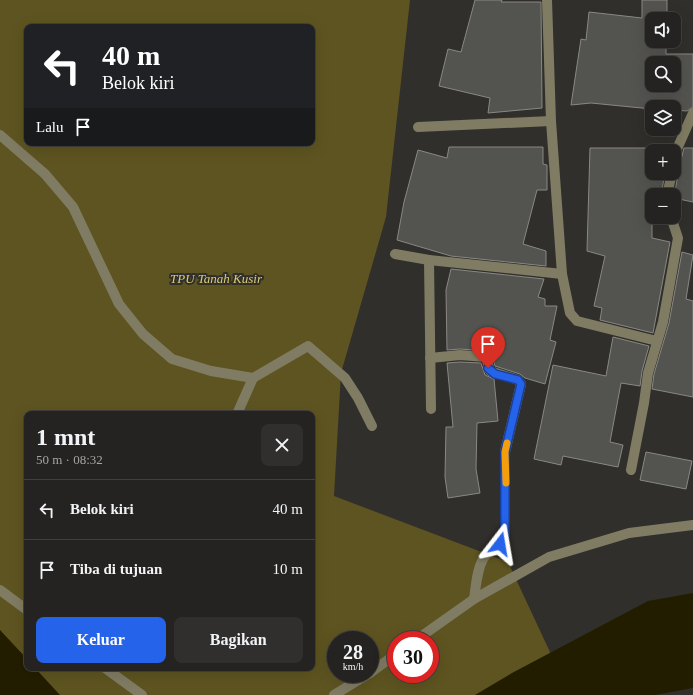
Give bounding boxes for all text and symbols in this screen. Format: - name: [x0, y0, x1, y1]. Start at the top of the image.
- map controls: [645, 12, 681, 224]
- button: sound: [645, 12, 681, 48]
- icon: left: [36, 40, 88, 92]
- text: 40 m: [102, 40, 160, 71]
- button: search: [645, 56, 681, 92]
- text: Belok kiri: [102, 73, 175, 93]
- button: layers: [645, 100, 681, 136]
- icon: arrive: [72, 116, 94, 138]
- text: Lalu: [36, 119, 64, 135]
- button: +: [645, 144, 681, 180]
- button: −: [645, 188, 681, 224]
- park label: TPU Tanah Kusir: [170, 271, 263, 286]
- pin: [471, 327, 505, 368]
- icon: arrive: [477, 333, 499, 355]
- text: 1 mnt: [36, 424, 95, 450]
- button: close: [261, 424, 303, 466]
- text: 50 m · 08:32: [36, 452, 103, 467]
- icon: left: [36, 499, 58, 521]
- text: Belok kiri: [70, 501, 134, 517]
- text: 40 m: [273, 501, 303, 517]
- position arrow: [479, 523, 521, 565]
- icon: arrive: [36, 559, 58, 581]
- text: Tiba di tujuan: [70, 561, 162, 577]
- text: 10 m: [273, 561, 303, 577]
- button: Keluar: [36, 617, 166, 663]
- button: Bagikan: [174, 617, 303, 663]
- speed limit sign: 30: [387, 631, 439, 683]
- text: 28: [343, 641, 363, 663]
- text: km/h: [343, 661, 363, 672]

